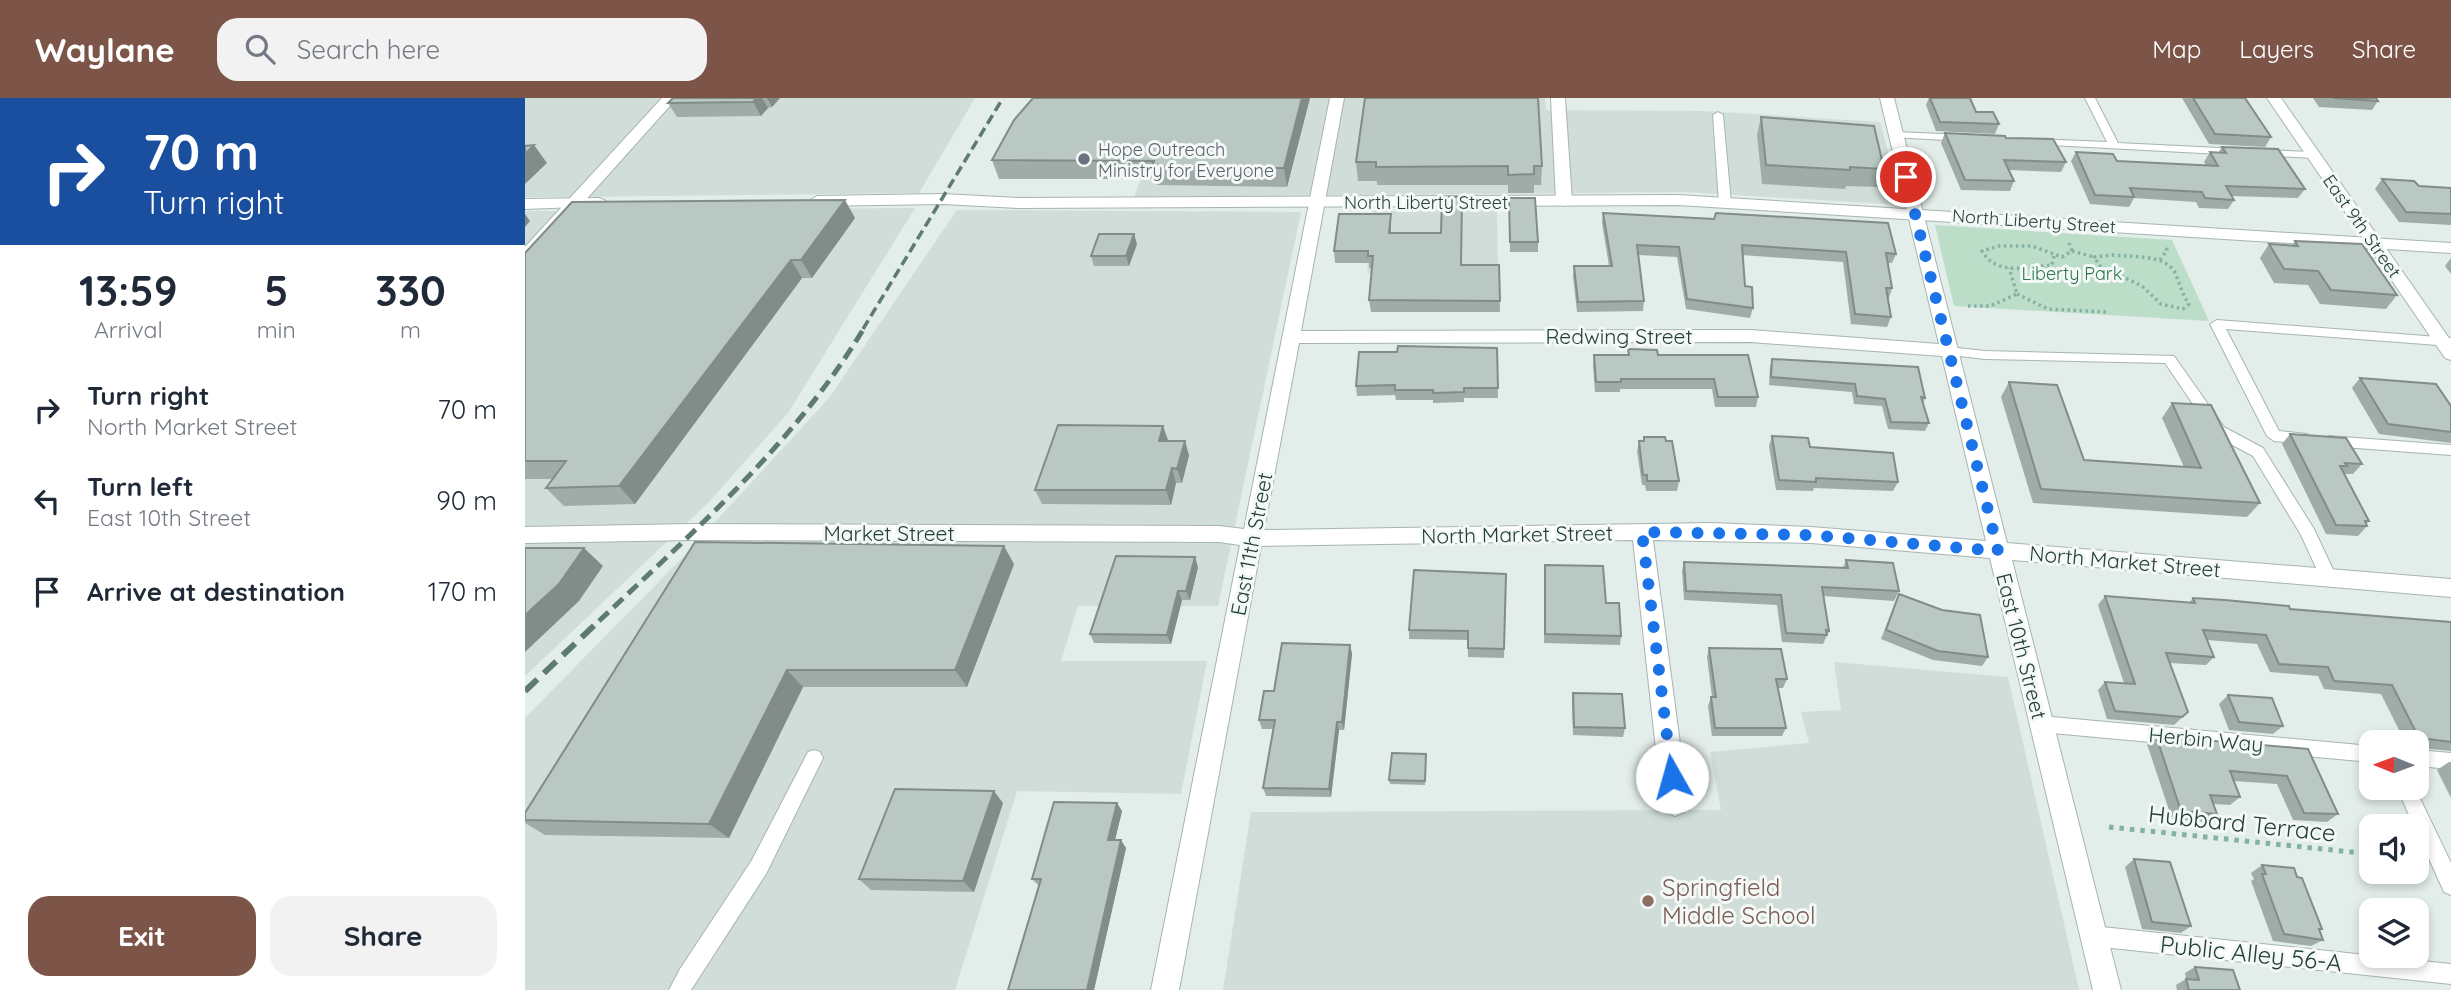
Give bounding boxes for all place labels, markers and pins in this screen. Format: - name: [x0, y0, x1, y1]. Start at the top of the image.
- place label: Hope Outreach Ministry for Everyone: [1098, 138, 1274, 182]
- pin: [1876, 147, 1936, 207]
- marker: Hope Outreach Ministry for Everyone: [1076, 151, 1092, 167]
- place label: Springfield Middle School: [1662, 872, 1816, 930]
- marker: Springfield Middle School: [1640, 893, 1656, 909]

